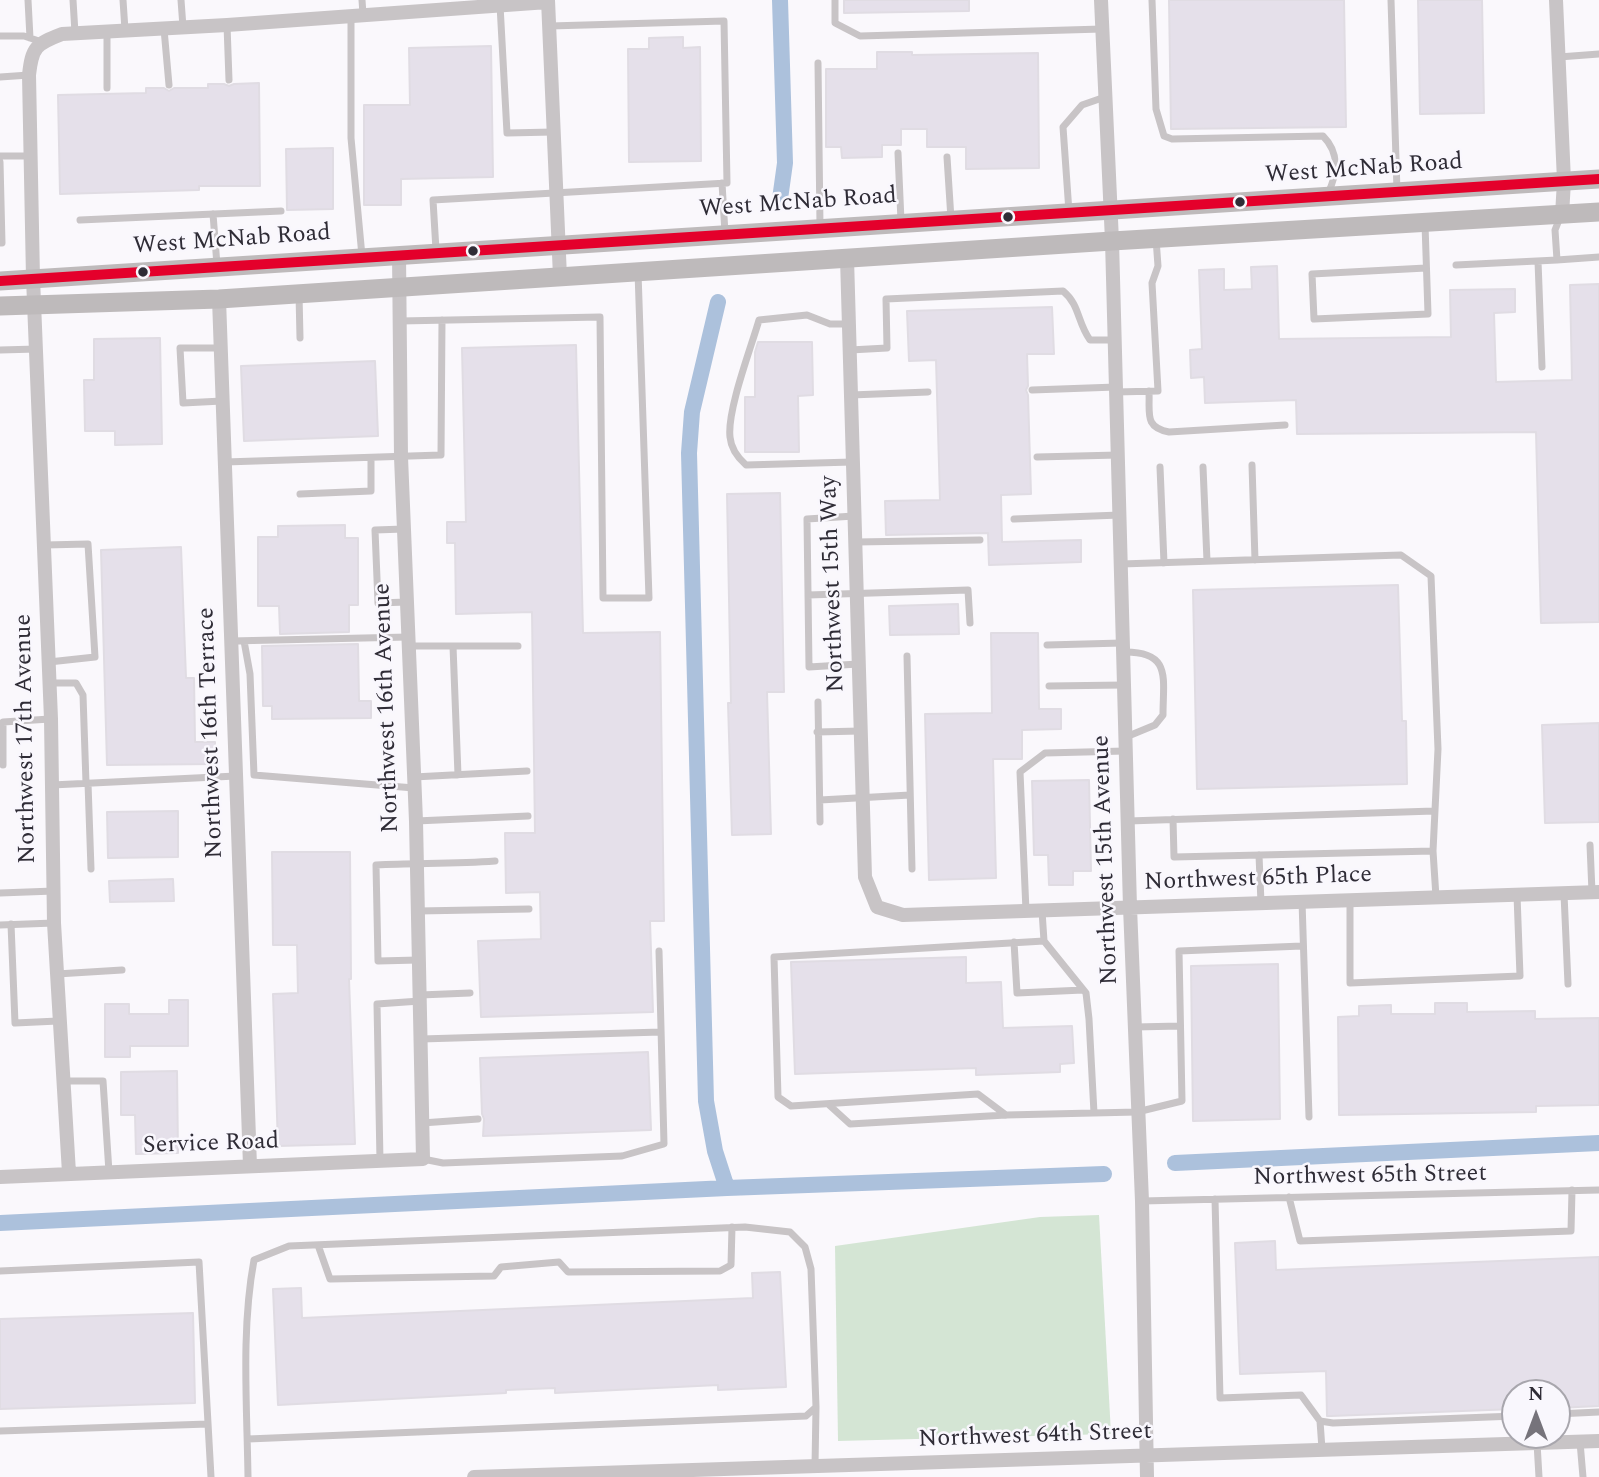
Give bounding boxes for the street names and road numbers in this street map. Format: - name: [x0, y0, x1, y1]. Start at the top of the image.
- street label: West McNab Road: [1264, 149, 1464, 191]
- street label: West McNab Road: [698, 183, 898, 225]
- street label: West McNab Road: [132, 220, 332, 262]
- street label: Northwest 15th Way: [816, 475, 852, 693]
- street label: Northwest 16th Avenue: [369, 583, 407, 833]
- street label: Northwest 16th Terrace: [193, 607, 231, 859]
- street label: Northwest 17th Avenue: [10, 614, 44, 864]
- street label: Northwest 15th Avenue: [1088, 735, 1126, 985]
- street label: Northwest 65th Place: [1144, 862, 1372, 898]
- street label: Service Road: [142, 1128, 280, 1162]
- street label: Northwest 65th Street: [1253, 1161, 1487, 1193]
- street label: Northwest 64th Street: [918, 1419, 1152, 1455]

